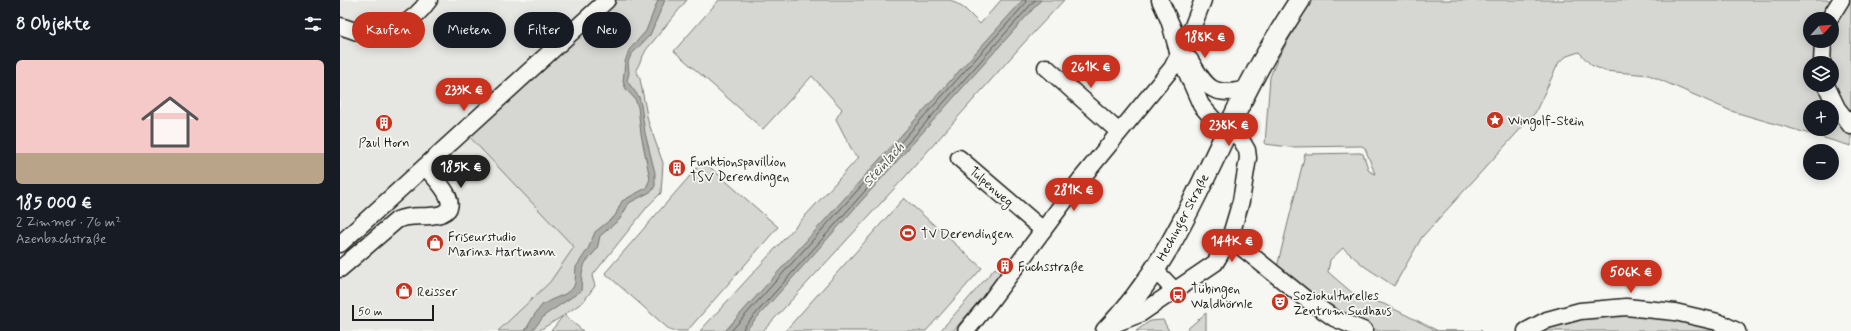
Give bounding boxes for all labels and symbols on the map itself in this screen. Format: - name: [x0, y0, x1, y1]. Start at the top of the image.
- north arrow: [1803, 12, 1839, 48]
- pin: 188K €: [1172, 25, 1238, 59]
- pin: 261K €: [1058, 55, 1124, 89]
- pin: 233K €: [431, 78, 497, 112]
- place icon: Wingolf-Stein: [1485, 110, 1505, 130]
- building icon: Paul Horn: [374, 113, 394, 133]
- pin: 238K €: [1196, 113, 1262, 147]
- place label: Wingolf-Stein: [1508, 113, 1584, 131]
- place label: Paul Horn: [358, 135, 410, 152]
- water label: Steinlach: [859, 138, 909, 191]
- place label: Funktionspavillion TSV Derendingen: [690, 154, 789, 187]
- pin: 185K €: [428, 155, 494, 189]
- building icon: Funktionspavillion TSV Derendingen: [667, 158, 687, 178]
- street label: Tulpenweg: [965, 163, 1017, 212]
- street label: Hechinger Straße: [1153, 171, 1215, 265]
- pin: 281K €: [1041, 178, 1107, 212]
- sports icon: TV Derendingen: [898, 223, 918, 243]
- place label: TV Derendingen: [921, 226, 1014, 245]
- place label: Friseurstudio Marina Hartmann: [448, 229, 556, 261]
- pin: 144K €: [1199, 229, 1265, 263]
- shop icon: Friseurstudio Marina Hartmann: [425, 233, 445, 253]
- building icon: Fuchsstraße: [995, 256, 1015, 276]
- place label: Fuchsstraße: [1018, 259, 1084, 276]
- pin: 506K €: [1598, 260, 1664, 294]
- shop icon: Reisser: [394, 281, 414, 301]
- place label: Tübingen Waldhörnle: [1191, 281, 1253, 313]
- place label: Reisser: [417, 284, 458, 301]
- bus stop icon: Tübingen Waldhörnle: [1168, 285, 1188, 305]
- place label: Soziokulturelles Zentrum Sudhaus: [1293, 288, 1392, 320]
- theatre icon: Soziokulturelles Zentrum Sudhaus: [1270, 292, 1290, 312]
- scale bar: [352, 303, 434, 322]

